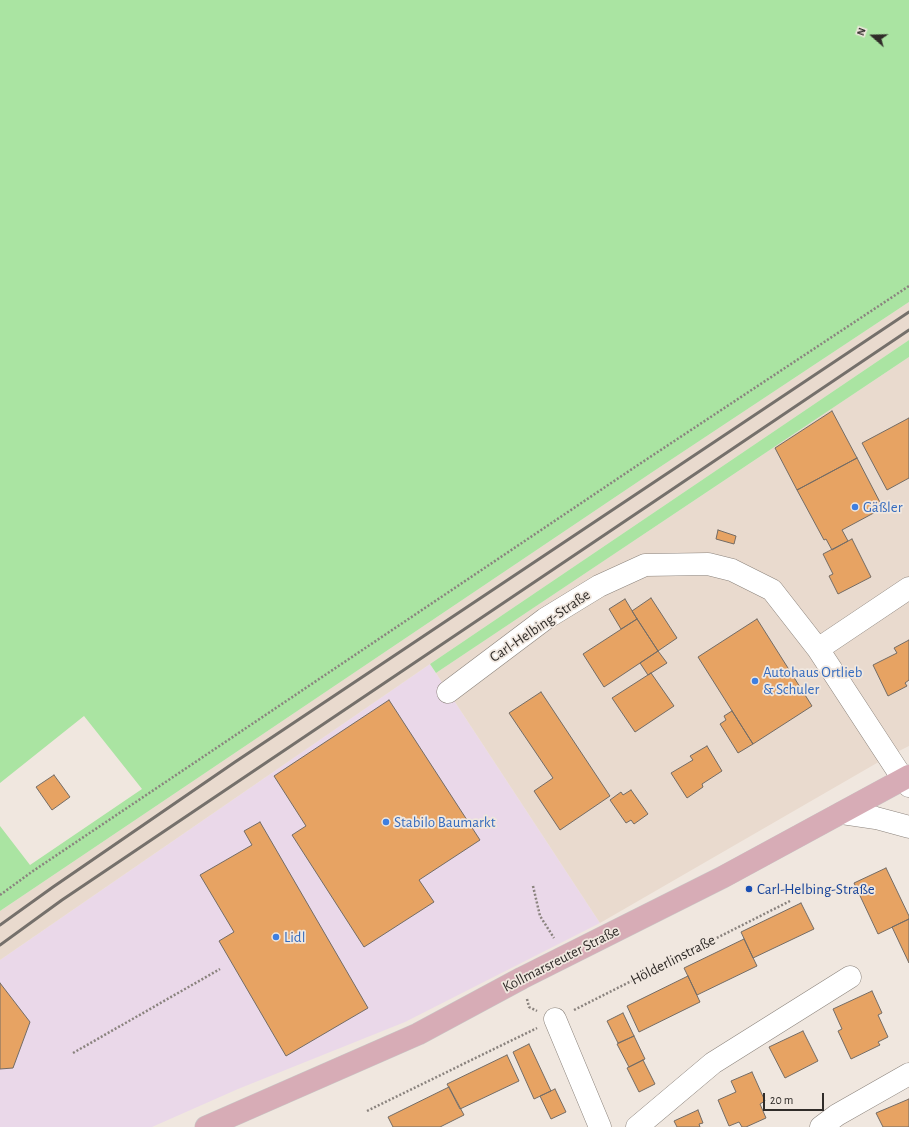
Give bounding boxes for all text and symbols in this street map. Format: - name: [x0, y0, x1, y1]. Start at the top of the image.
- north arrow: [853, 16, 893, 56]
- text: N: [855, 26, 868, 37]
- place label: Gäßler: [863, 498, 903, 516]
- marker: Gäßler: [850, 502, 860, 512]
- street label: Carl-Helbing-Straße: [486, 586, 594, 666]
- place label: Autohaus Ortlieb & Schuler: [763, 663, 862, 698]
- marker: Autohaus Ortlieb & Schuler: [750, 676, 760, 686]
- place label: Stabilo Baumarkt: [394, 813, 495, 831]
- marker: Stabilo Baumarkt: [381, 817, 391, 827]
- place label: Carl-Helbing-Straße: [757, 880, 875, 898]
- marker: Carl-Helbing-Straße: [744, 884, 754, 894]
- street label: Kollmarsreuter Straße: [500, 922, 622, 996]
- place label: Lidl: [284, 928, 305, 946]
- street label: Hölderlinstraße: [628, 931, 718, 989]
- marker: Lidl: [271, 932, 281, 942]
- scale bar: [765, 1085, 826, 1111]
- text: 20 m: [770, 1094, 793, 1106]

